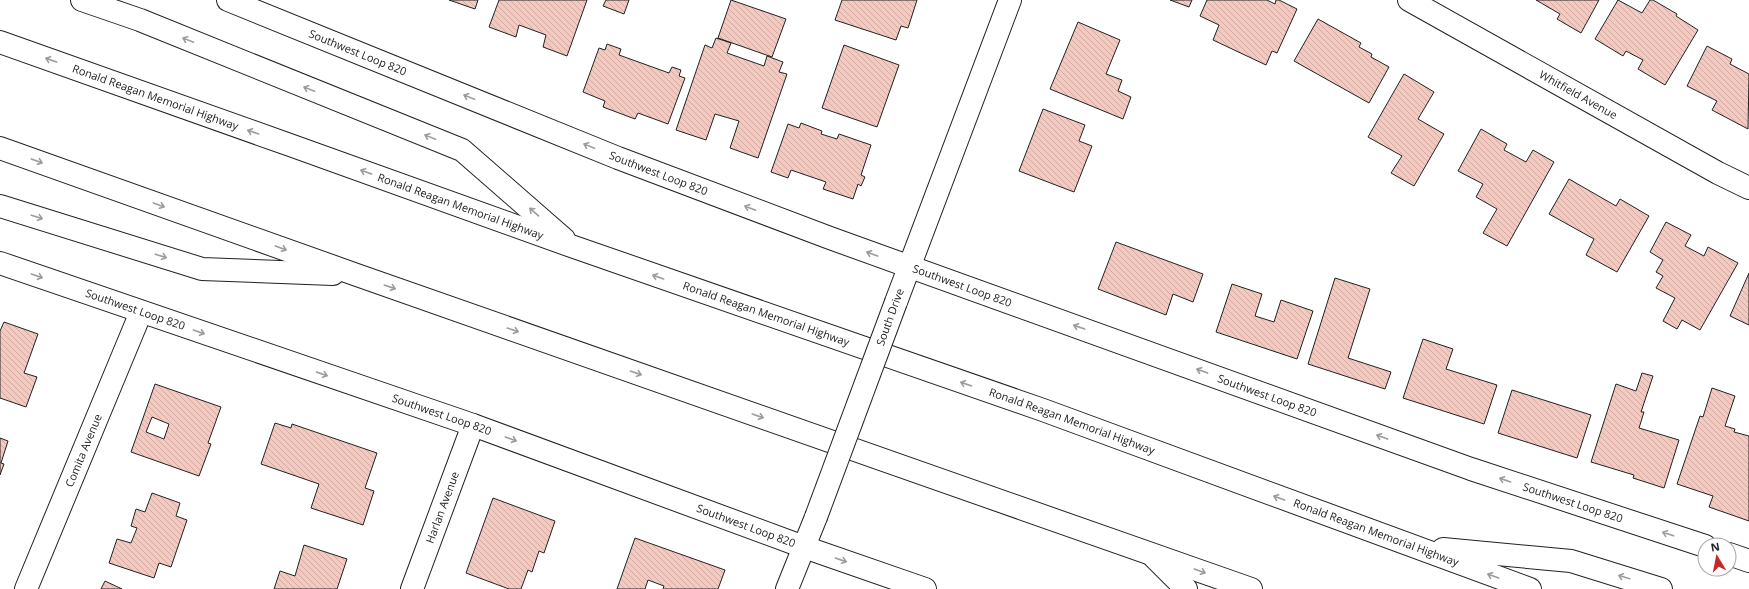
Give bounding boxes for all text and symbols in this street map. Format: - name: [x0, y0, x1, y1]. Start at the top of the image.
- street label: Southwest Loop 820: [307, 26, 409, 79]
- one-way arrow: [183, 36, 195, 43]
- one-way arrow: [46, 56, 58, 64]
- street label: Ronald Reagan Memorial Highway: [71, 60, 241, 133]
- street label: Whitfield Avenue: [1537, 67, 1620, 122]
- one-way arrow: [303, 84, 315, 92]
- one-way arrow: [463, 93, 475, 101]
- one-way arrow: [247, 127, 259, 135]
- one-way arrow: [424, 133, 436, 141]
- one-way arrow: [584, 142, 596, 150]
- street label: Southwest Loop 820: [607, 147, 710, 198]
- one-way arrow: [30, 157, 42, 165]
- one-way arrow: [360, 168, 373, 175]
- street label: Ronald Reagan Memorial Highway: [376, 169, 546, 243]
- one-way arrow: [153, 201, 165, 209]
- one-way arrow: [744, 204, 756, 212]
- one-way arrow: [528, 208, 539, 217]
- one-way arrow: [31, 214, 44, 221]
- one-way arrow: [275, 245, 287, 253]
- one-way arrow: [866, 249, 878, 257]
- one-way arrow: [155, 253, 167, 261]
- street label: Southwest Loop 820: [911, 260, 1014, 310]
- one-way arrow: [653, 272, 665, 280]
- one-way arrow: [30, 273, 43, 280]
- street label: Ronald Reagan Memorial Highway: [681, 277, 852, 349]
- one-way arrow: [384, 284, 397, 291]
- street label: Southwest Loop 820: [84, 285, 187, 333]
- street label: South Drive: [872, 286, 907, 348]
- one-way arrow: [1074, 323, 1086, 331]
- one-way arrow: [506, 327, 519, 334]
- one-way arrow: [193, 329, 206, 336]
- one-way arrow: [1196, 367, 1208, 375]
- one-way arrow: [629, 370, 642, 377]
- street label: Southwest Loop 820: [1216, 370, 1319, 420]
- one-way arrow: [316, 371, 329, 378]
- one-way arrow: [960, 379, 972, 387]
- street label: Ronald Reagan Memorial Highway: [987, 384, 1158, 458]
- street label: Southwest Loop 820: [390, 390, 494, 438]
- street label: Comita Avenue: [61, 411, 105, 489]
- one-way arrow: [752, 413, 765, 420]
- one-way arrow: [1376, 433, 1389, 440]
- one-way arrow: [505, 436, 517, 444]
- street label: Harlan Avenue: [422, 469, 462, 545]
- one-way arrow: [1498, 476, 1511, 483]
- street label: Southwest Loop 820: [1521, 479, 1625, 525]
- one-way arrow: [1274, 493, 1286, 501]
- street label: Ronald Reagan Memorial Highway: [1292, 495, 1462, 569]
- street label: Southwest Loop 820: [695, 500, 798, 550]
- one-way arrow: [1662, 530, 1675, 537]
- north arrow: [1697, 537, 1737, 577]
- text: N: [1709, 538, 1721, 555]
- one-way arrow: [834, 557, 847, 564]
- one-way arrow: [1193, 568, 1206, 575]
- one-way arrow: [1488, 571, 1500, 579]
- one-way arrow: [1618, 573, 1630, 581]

